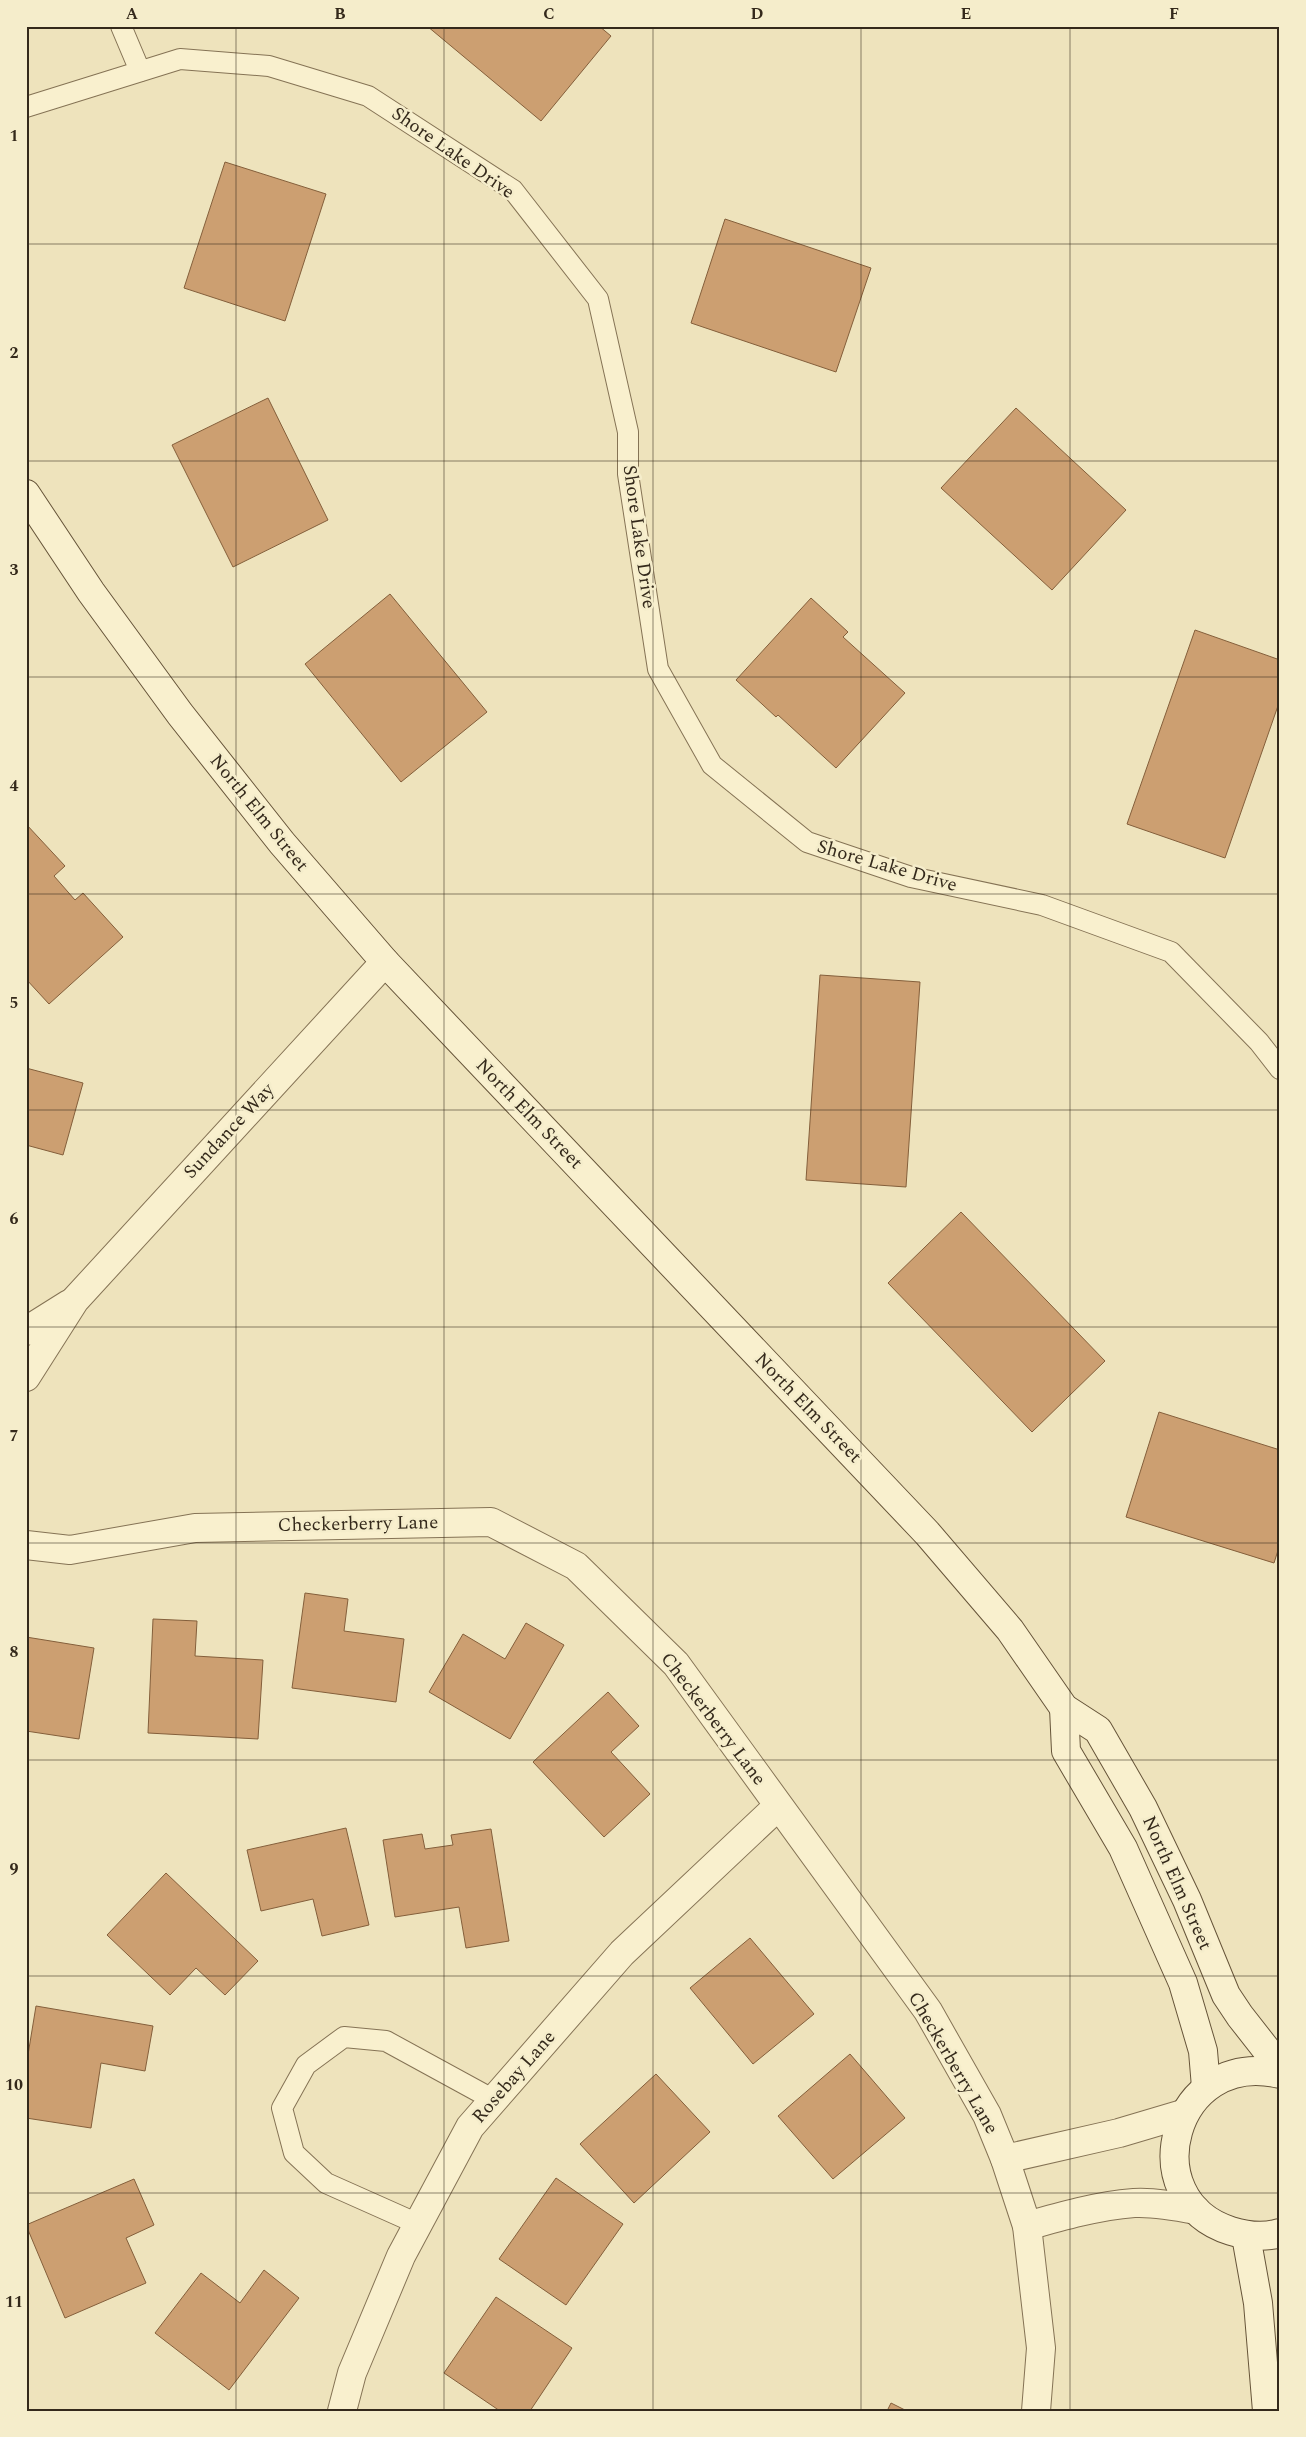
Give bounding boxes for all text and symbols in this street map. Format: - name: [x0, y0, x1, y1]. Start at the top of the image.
- text: A: [126, 2, 139, 26]
- text: B: [334, 2, 346, 26]
- text: C: [543, 2, 555, 26]
- text: D: [751, 2, 764, 26]
- text: E: [961, 2, 971, 26]
- text: F: [1169, 2, 1179, 26]
- street label: Shore Lake Drive: [385, 100, 521, 206]
- text: 1: [10, 124, 18, 148]
- text: 2: [10, 341, 19, 365]
- street label: Shore Lake Drive: [615, 463, 663, 611]
- text: 3: [10, 558, 19, 582]
- street label: North Elm Street: [202, 748, 316, 878]
- text: 4: [10, 774, 19, 798]
- street label: Shore Lake Drive: [813, 832, 961, 900]
- text: 5: [10, 991, 18, 1015]
- street label: North Elm Street: [468, 1052, 590, 1176]
- street label: Sundance Way: [177, 1076, 282, 1186]
- text: 6: [10, 1207, 19, 1231]
- street label: North Elm Street: [747, 1346, 869, 1470]
- text: 7: [10, 1424, 19, 1448]
- street label: Checkerberry Lane: [277, 1508, 439, 1540]
- text: 8: [10, 1640, 19, 1664]
- street label: Checkerberry Lane: [653, 1646, 773, 1792]
- street label: North Elm Street: [1134, 1811, 1220, 1955]
- text: 9: [10, 1857, 19, 1881]
- street label: Checkerberry Lane: [900, 1986, 1006, 2140]
- street label: Rosebay Lane: [465, 2024, 563, 2130]
- text: 10: [5, 2073, 23, 2097]
- text: 11: [5, 2290, 23, 2314]

